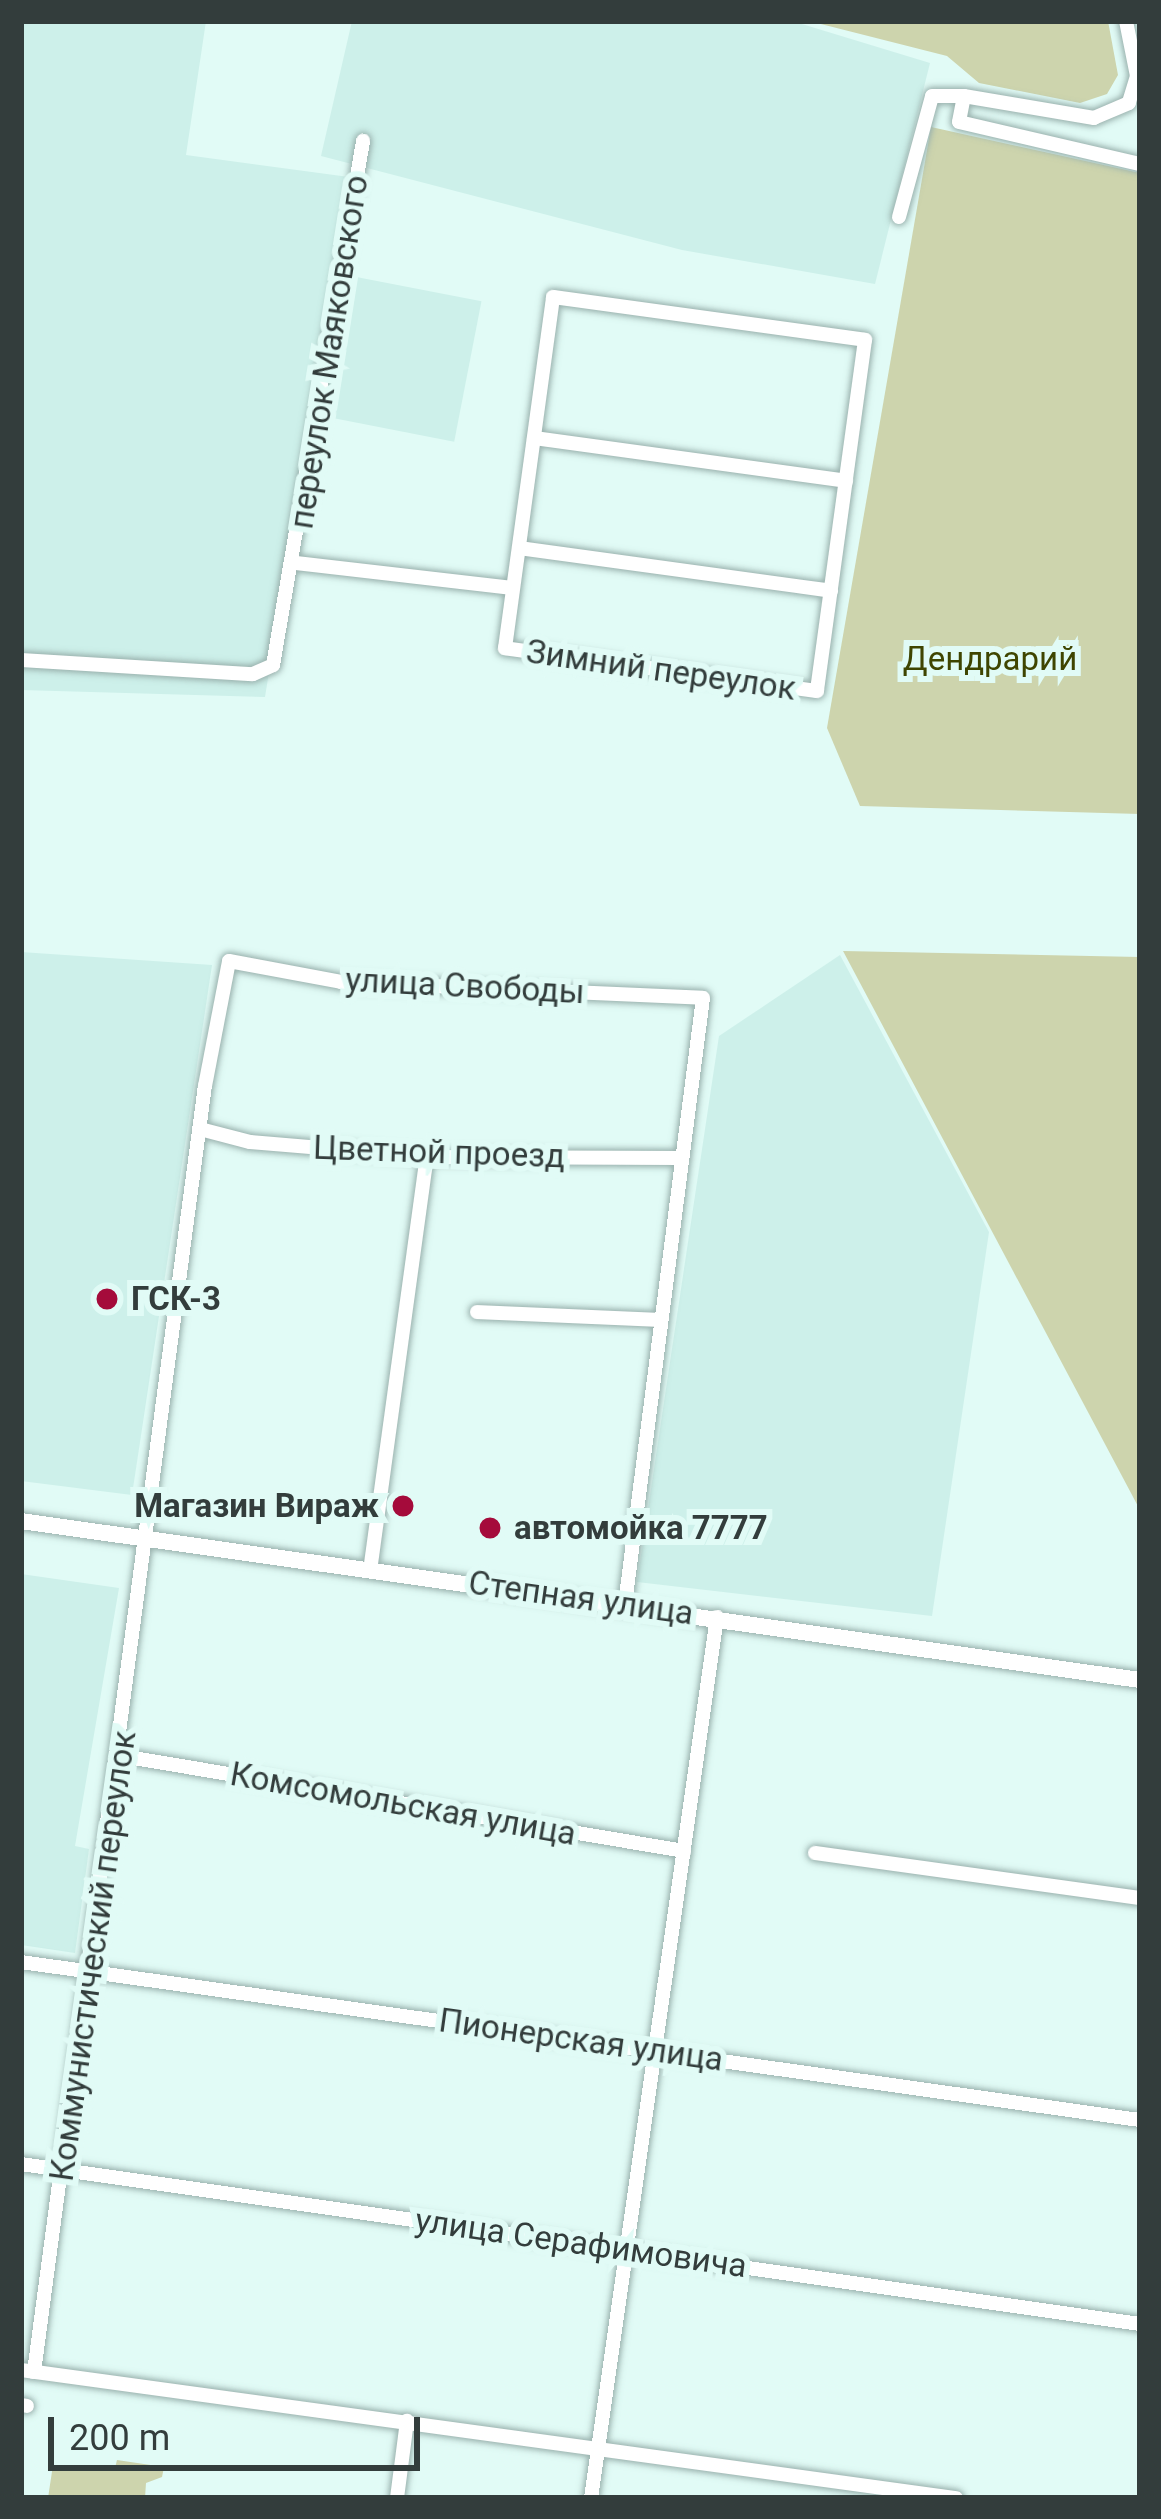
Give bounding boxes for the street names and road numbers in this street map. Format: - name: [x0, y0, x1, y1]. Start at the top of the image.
- street label: переулок Маяковского: [282, 172, 376, 532]
- street label: Зимний переулок: [524, 632, 798, 708]
- street label: улица Свободы: [344, 960, 586, 1012]
- street label: Цветной проезд: [312, 1128, 566, 1176]
- street label: Степная улица: [466, 1563, 696, 1633]
- street label: Коммунистический переулок: [42, 1728, 144, 2184]
- street label: Комсомольская улица: [227, 1754, 579, 1854]
- street label: Пионерская улица: [436, 2000, 726, 2080]
- street label: улица Серафимовича: [413, 2200, 749, 2286]

